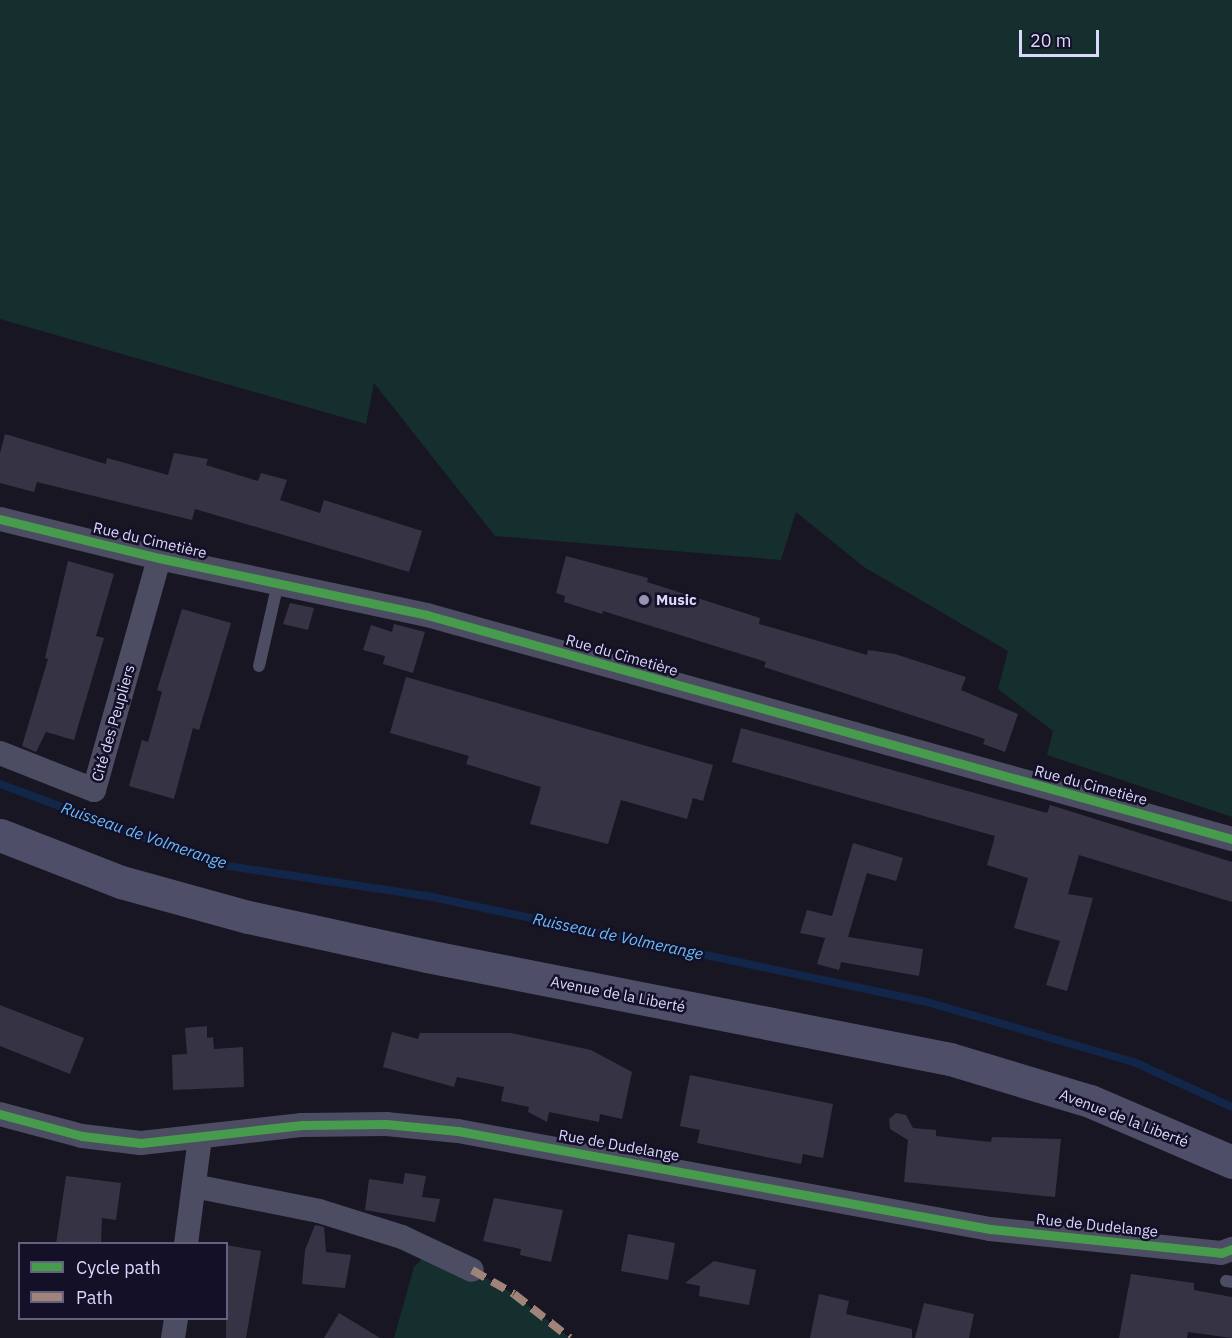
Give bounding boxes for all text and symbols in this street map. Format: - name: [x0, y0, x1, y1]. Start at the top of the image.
- scale bar: [1022, 18, 1102, 56]
- text: 20 m: [1030, 29, 1072, 52]
- street label: Rue du Cimetière: [91, 518, 209, 562]
- place label: Music: [656, 591, 697, 609]
- marker: Music: [637, 593, 651, 607]
- street label: Rue du Cimetière: [564, 630, 680, 680]
- street label: Cité des Peupliers: [88, 662, 138, 784]
- street label: Rue du Cimetière: [1033, 761, 1149, 809]
- water label: Ruisseau de Volmerange: [59, 798, 229, 872]
- water label: Ruisseau de Volmerange: [531, 909, 705, 963]
- street label: Avenue de la Liberté: [549, 972, 687, 1016]
- street label: Avenue de la Liberté: [1057, 1085, 1191, 1151]
- street label: Rue de Dudelange: [557, 1125, 681, 1165]
- street label: Rue de Dudelange: [1035, 1210, 1159, 1240]
- legend: [18, 1242, 228, 1320]
- text: Cycle path: [76, 1256, 161, 1279]
- text: Path: [76, 1286, 113, 1309]

